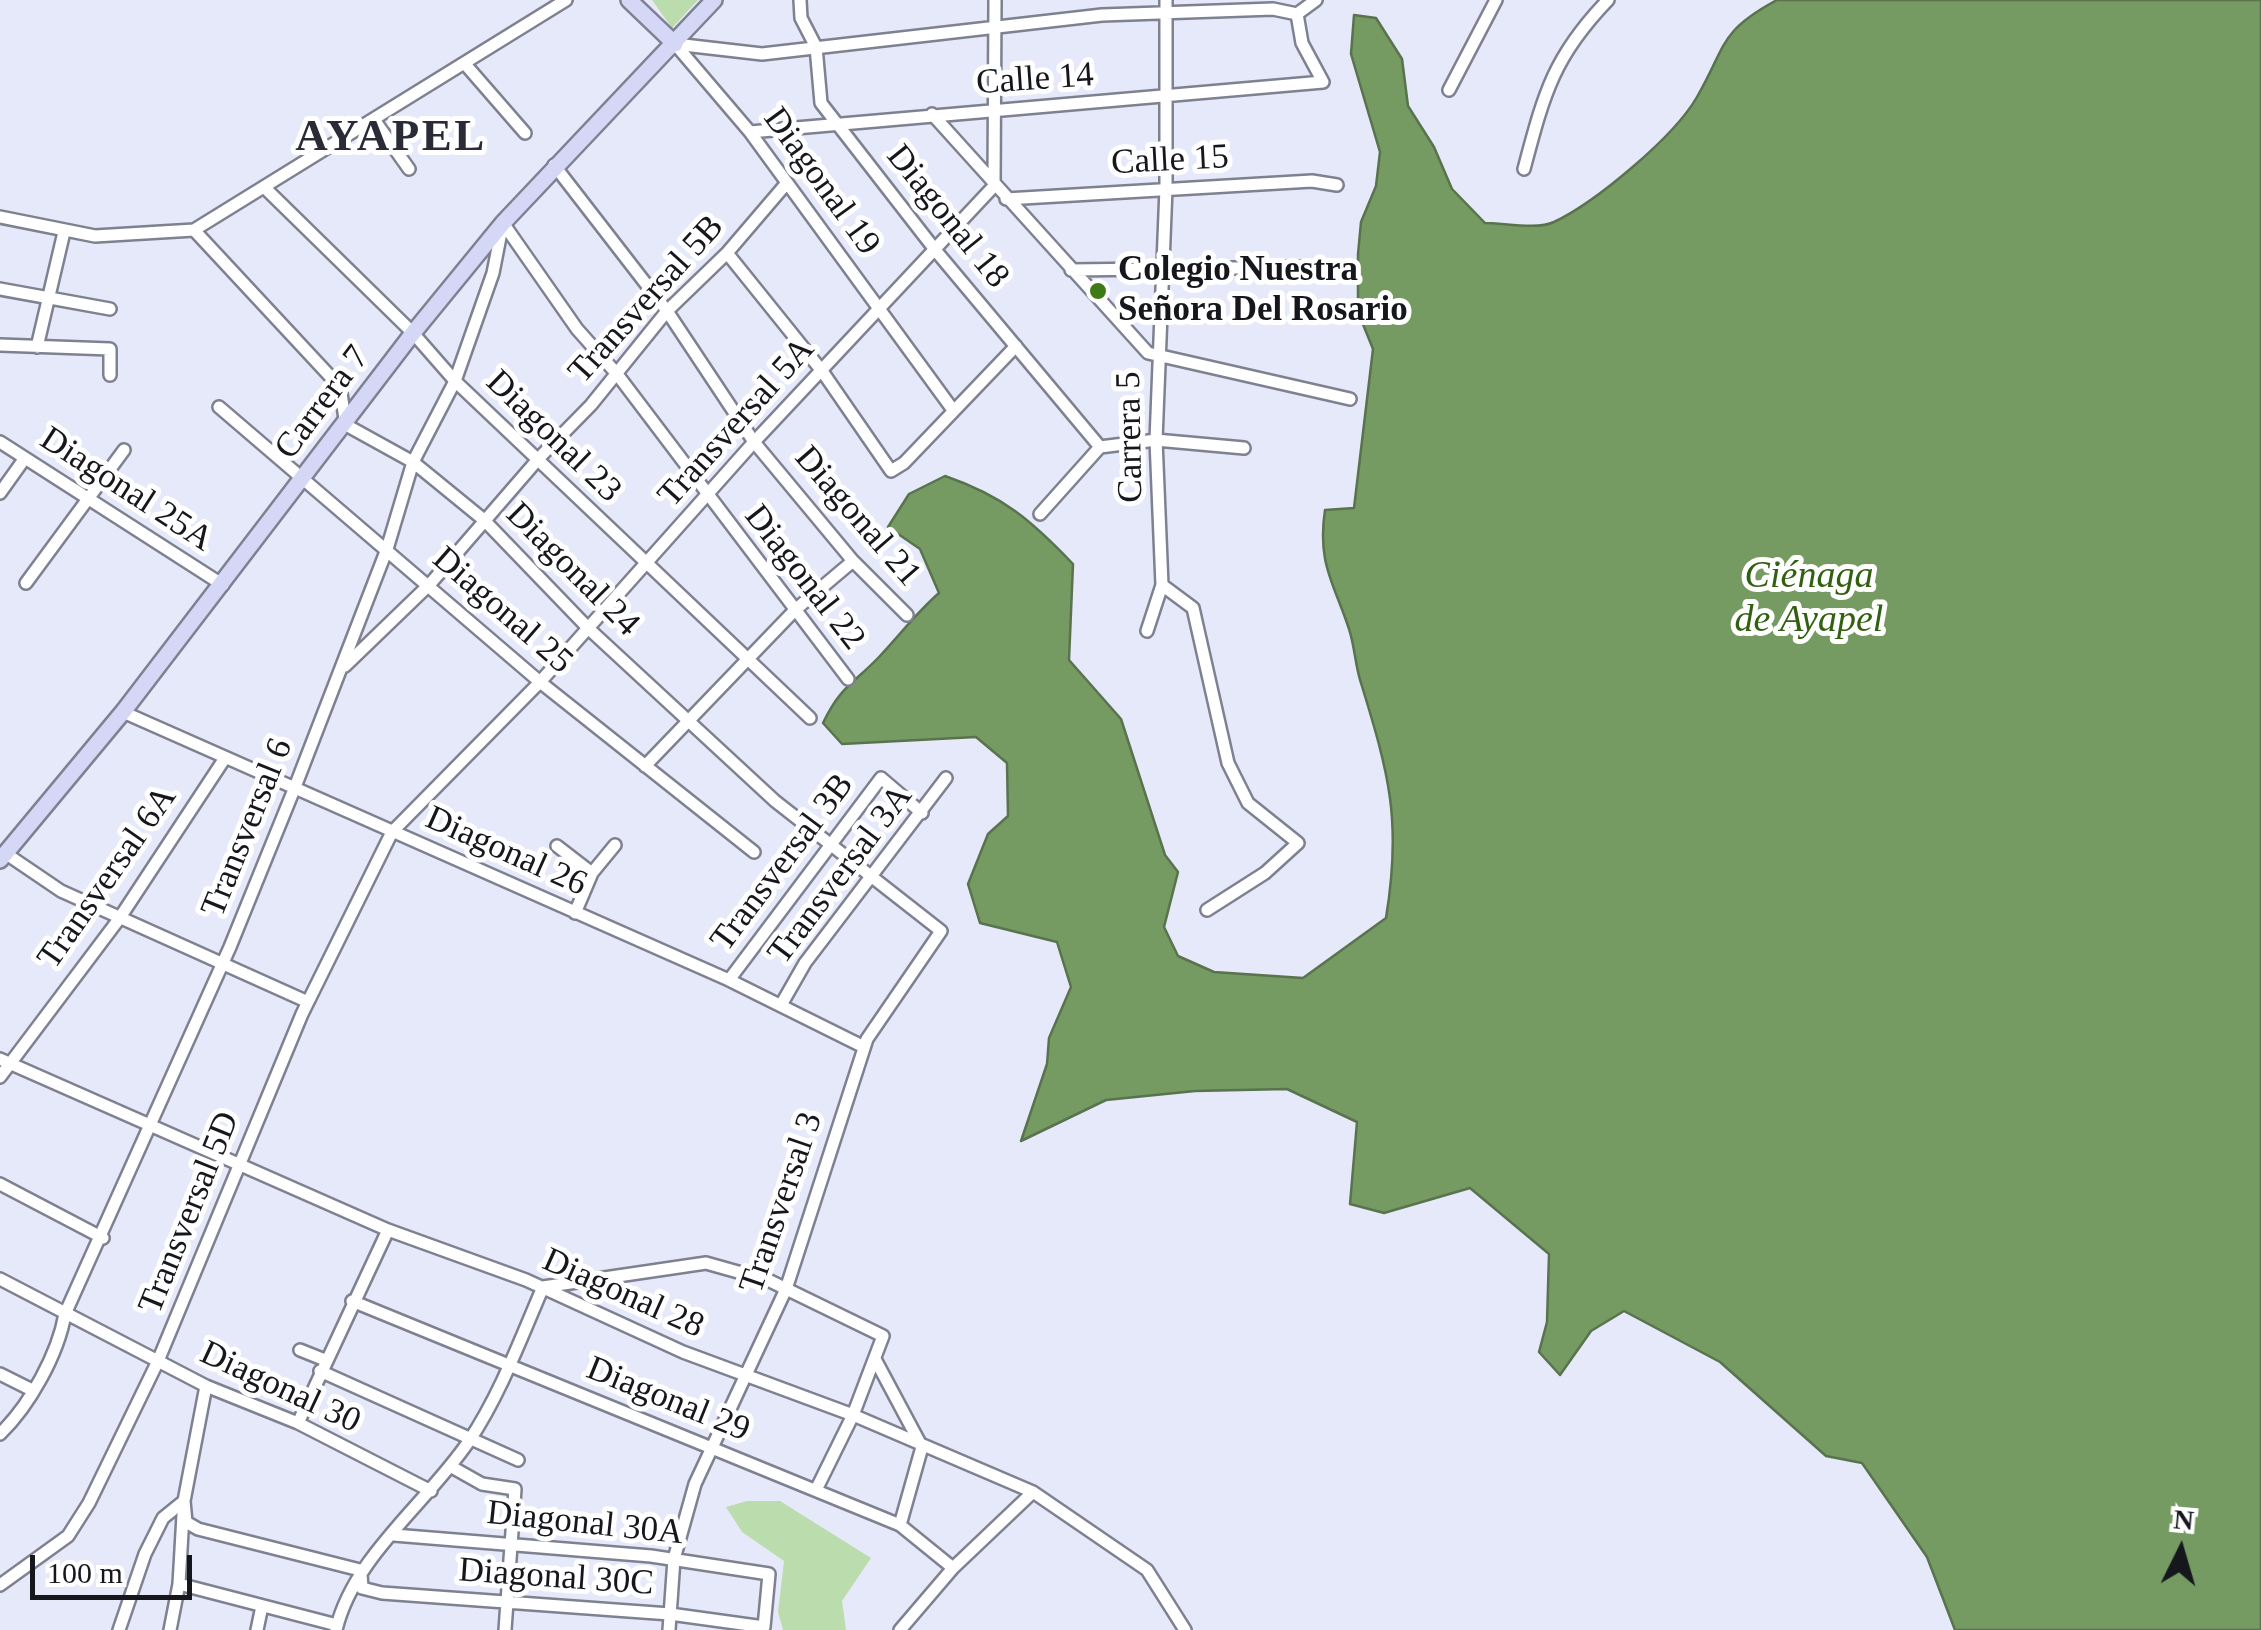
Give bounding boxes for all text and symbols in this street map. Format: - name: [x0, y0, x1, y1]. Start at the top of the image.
- street label: Calle 14: [975, 55, 1095, 105]
- street label: Diagonal 19: [753, 100, 889, 264]
- district label: AYAPEL: [295, 111, 487, 165]
- street label: Diagonal 18: [877, 137, 1017, 297]
- street label: Calle 15: [1110, 137, 1230, 185]
- street label: Transversal 5B: [561, 207, 733, 393]
- place label: Colegio Nuestra Señora Del Rosario: [1118, 250, 1408, 332]
- marker: Colegio Nuestra Señora Del Rosario: [1087, 280, 1109, 302]
- street label: Transversal 5A: [650, 330, 824, 516]
- street label: Carrera 7: [267, 338, 379, 468]
- street label: Diagonal 23: [477, 362, 629, 512]
- street label: Carrera 5: [1109, 371, 1153, 503]
- street label: Diagonal 25A: [32, 419, 220, 561]
- street label: Diagonal 21: [785, 438, 929, 596]
- street label: Diagonal 24: [496, 494, 648, 646]
- street label: Diagonal 22: [734, 497, 874, 659]
- street label: Diagonal 25: [423, 539, 581, 683]
- water label: Ciénaga de Ayapel: [1735, 554, 1883, 644]
- street label: Transversal 6: [193, 733, 303, 923]
- street label: Transversal 3B: [703, 766, 863, 960]
- street label: Transversal 3A: [760, 777, 922, 973]
- street label: Transversal 6A: [30, 778, 186, 978]
- street label: Diagonal 26: [419, 798, 593, 906]
- street label: Transversal 5D: [131, 1106, 249, 1320]
- street label: Transversal 3: [731, 1107, 833, 1299]
- street label: Diagonal 28: [536, 1240, 710, 1348]
- street label: Diagonal 30: [193, 1333, 367, 1443]
- street label: Diagonal 29: [580, 1348, 756, 1452]
- street label: Diagonal 30A: [485, 1493, 685, 1555]
- north arrow: [2131, 1500, 2231, 1600]
- text: N: [2172, 1503, 2195, 1536]
- scale bar: [35, 1535, 198, 1597]
- street label: Diagonal 30C: [457, 1550, 655, 1606]
- text: 100 m: [47, 1556, 123, 1589]

